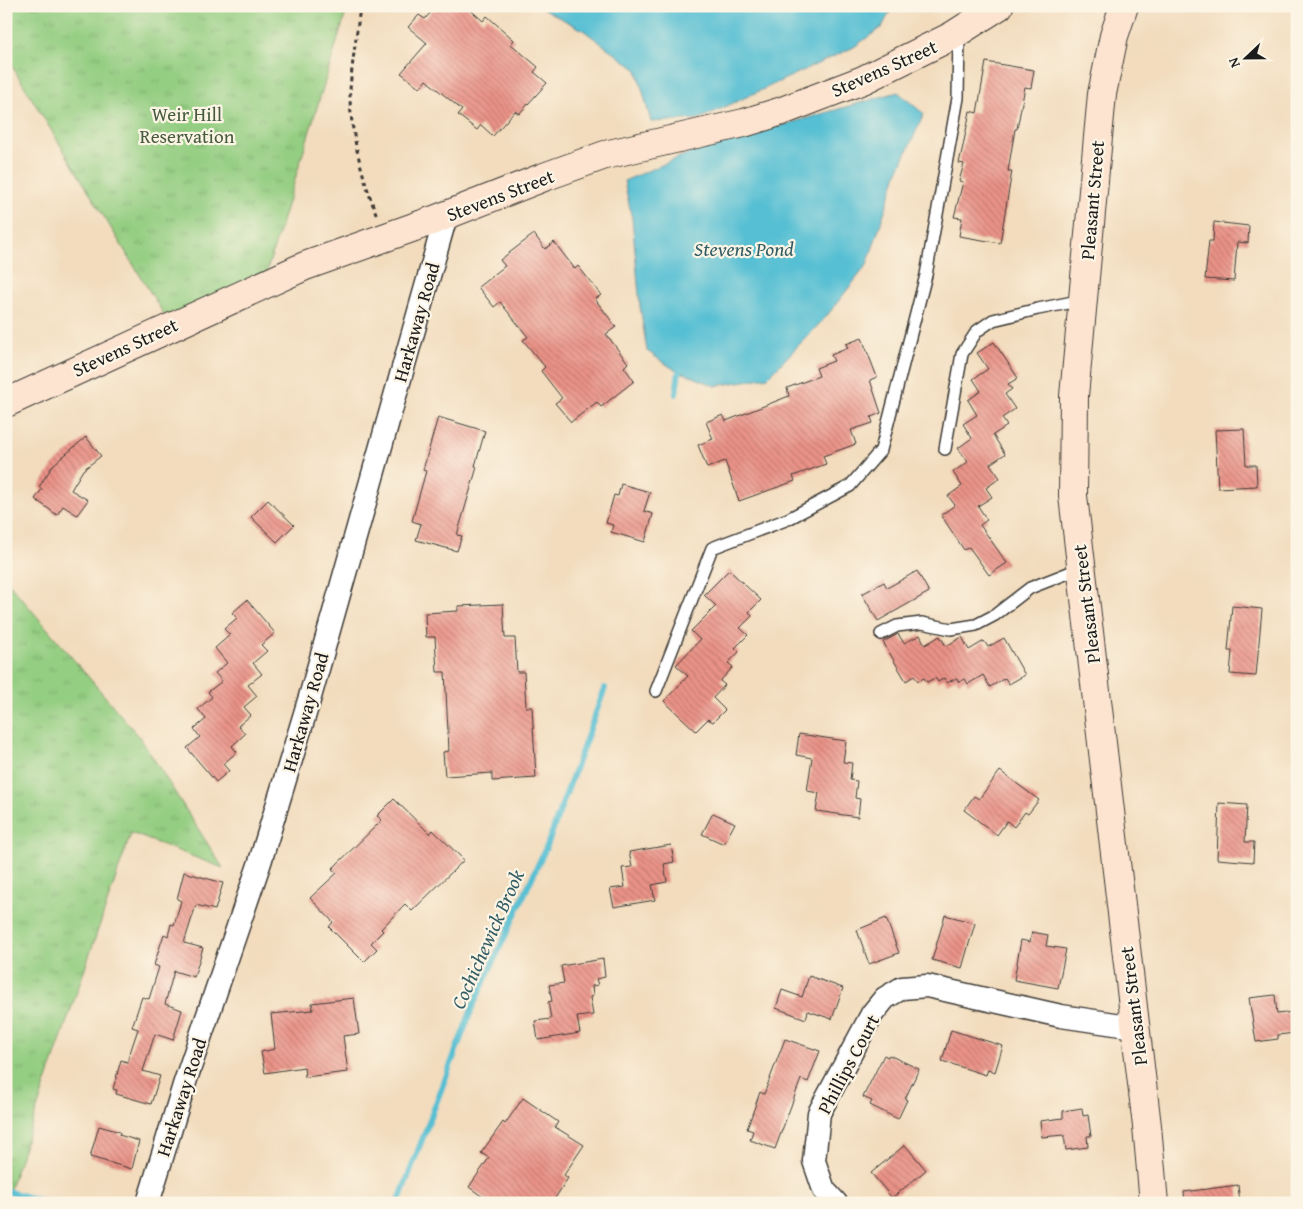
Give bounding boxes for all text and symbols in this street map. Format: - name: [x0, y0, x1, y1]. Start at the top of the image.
- street label: Stevens Street: [827, 32, 942, 104]
- north arrow: [1220, 32, 1270, 82]
- text: N: [1223, 54, 1245, 71]
- park label: Weir Hill Reservation: [140, 100, 235, 150]
- street label: Pleasant Street: [1073, 139, 1111, 261]
- street label: Stevens Street: [442, 162, 558, 228]
- water label: Stevens Pond: [694, 234, 794, 263]
- street label: Harkaway Road: [386, 258, 447, 385]
- street label: Stevens Street: [68, 310, 183, 384]
- street label: Pleasant Street: [1065, 543, 1107, 665]
- street label: Harkaway Road: [275, 648, 336, 775]
- water label: Cochichewick Brook: [443, 864, 531, 1013]
- street label: Pleasant Street: [1112, 945, 1154, 1067]
- street label: Phillips Court: [810, 1009, 886, 1119]
- street label: Harkaway Road: [149, 1033, 214, 1160]

